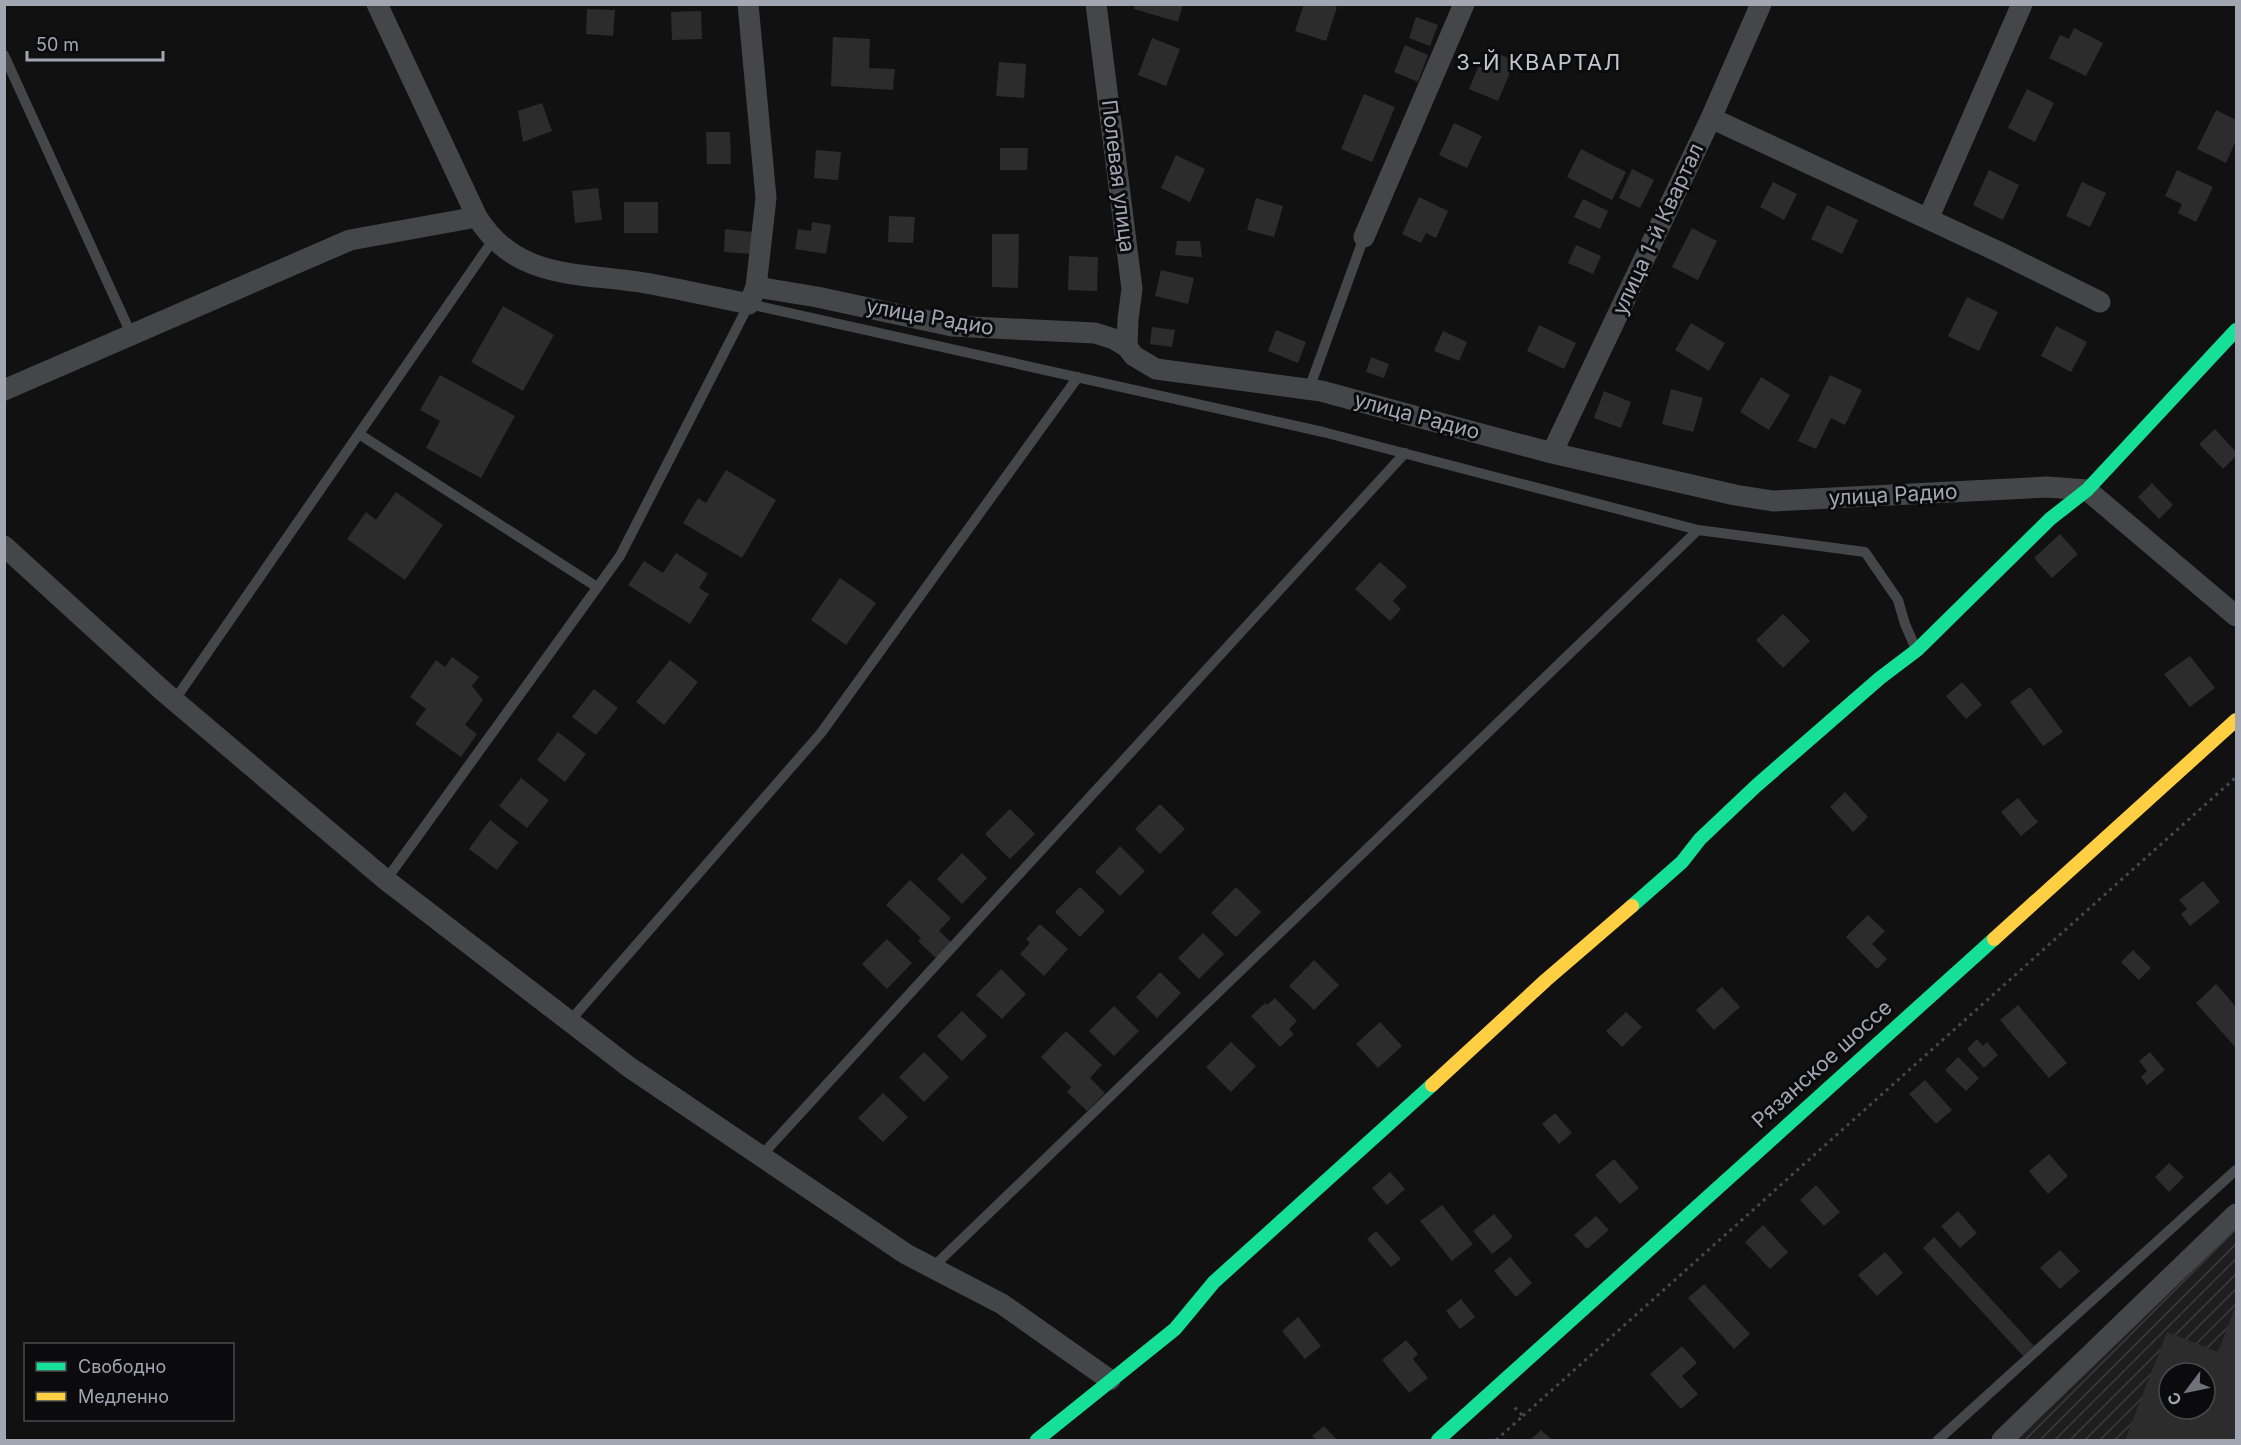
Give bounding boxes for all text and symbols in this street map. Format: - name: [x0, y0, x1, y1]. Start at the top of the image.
- scale bar: [27, 24, 164, 62]
- text: 50 m: [36, 34, 79, 55]
- district label: 3-Й КВАРТАЛ: [1456, 49, 1622, 75]
- street label: Полевая улица: [1097, 98, 1140, 254]
- street label: улица 1-й Квартал: [1607, 139, 1708, 319]
- street label: улица Радио: [864, 293, 996, 340]
- street label: улица Радио: [1352, 387, 1483, 444]
- street label: улица Радио: [1828, 479, 1958, 510]
- street label: Рязанское шоссе: [1747, 994, 1897, 1133]
- legend: [24, 1343, 234, 1421]
- text: Свободно: [78, 1356, 166, 1377]
- north arrow: [2157, 1361, 2217, 1421]
- text: Медленно: [78, 1386, 169, 1407]
- text: С: [2163, 1388, 2186, 1409]

